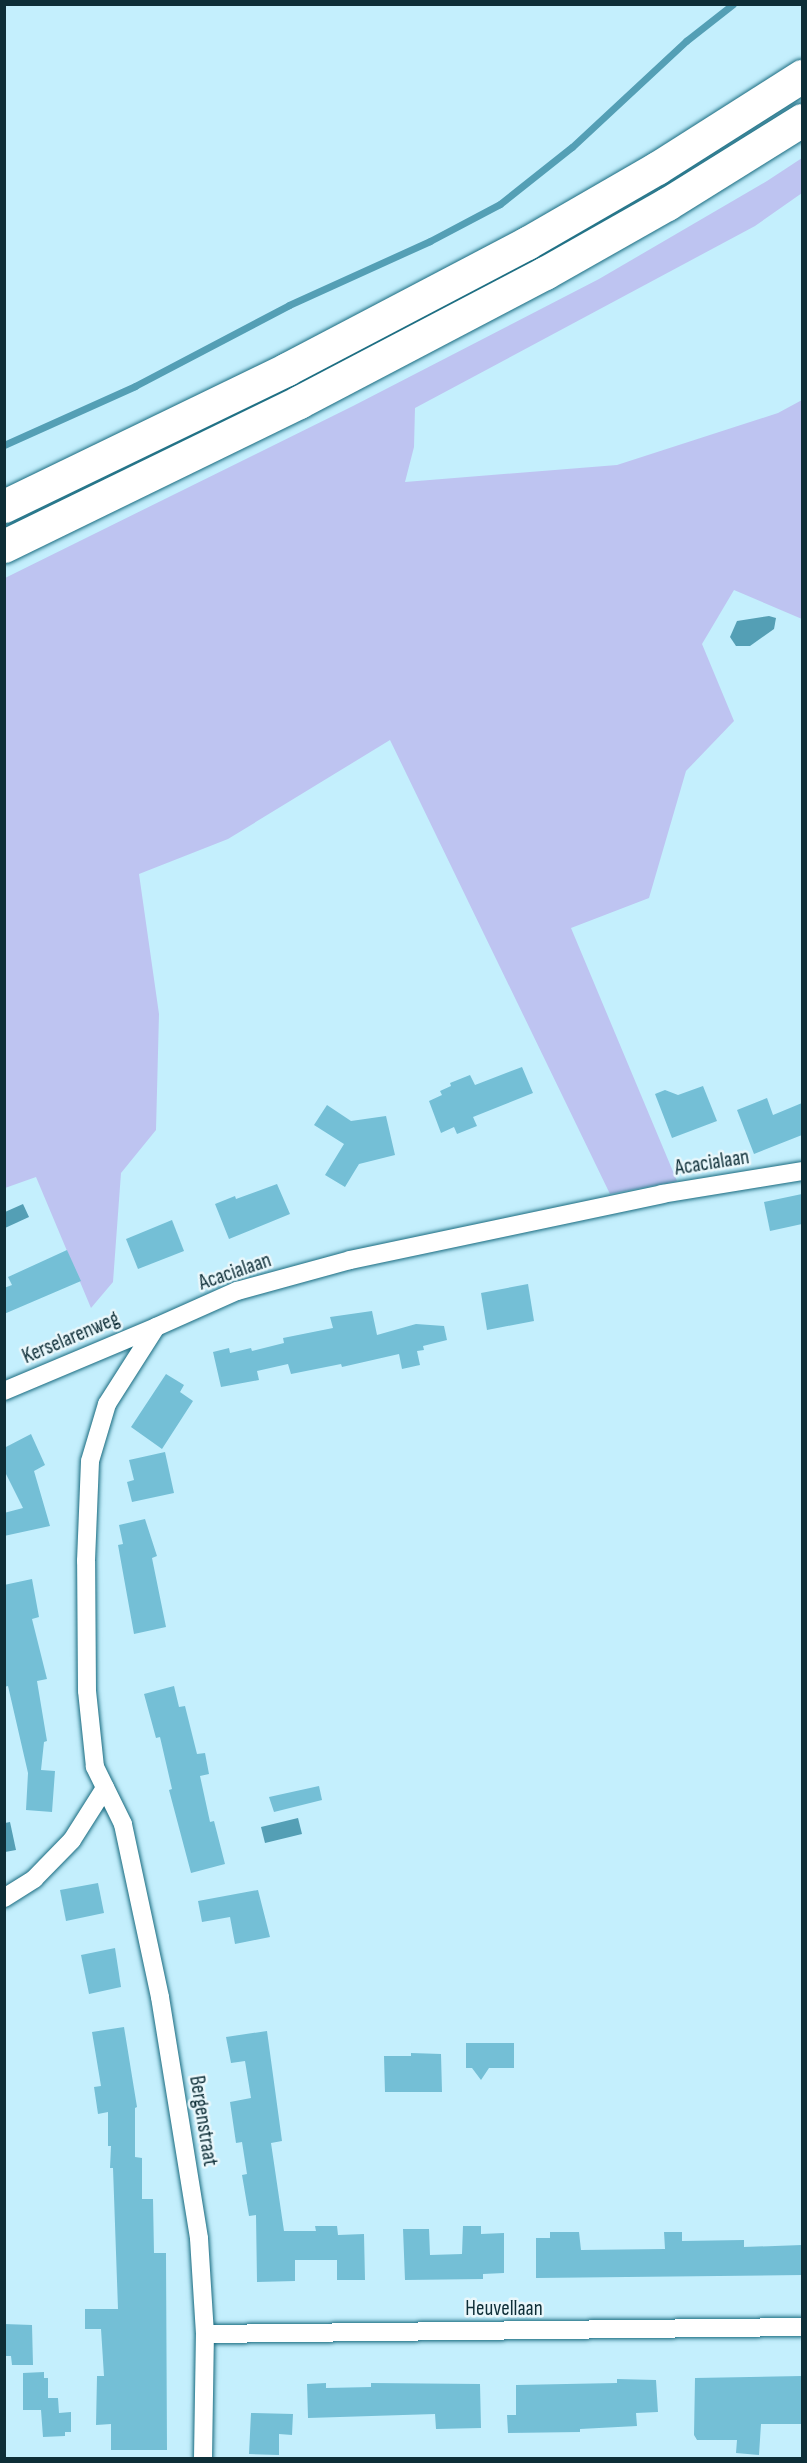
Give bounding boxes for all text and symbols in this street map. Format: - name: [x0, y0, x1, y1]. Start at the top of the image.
- street label: Acacialaan: [673, 1145, 751, 1181]
- street label: Acacialaan: [195, 1248, 275, 1296]
- street label: Kerselarenweg: [19, 1306, 123, 1370]
- street label: Bergenstraat: [183, 2074, 223, 2168]
- street label: Heuvellaan: [465, 2296, 543, 2322]

